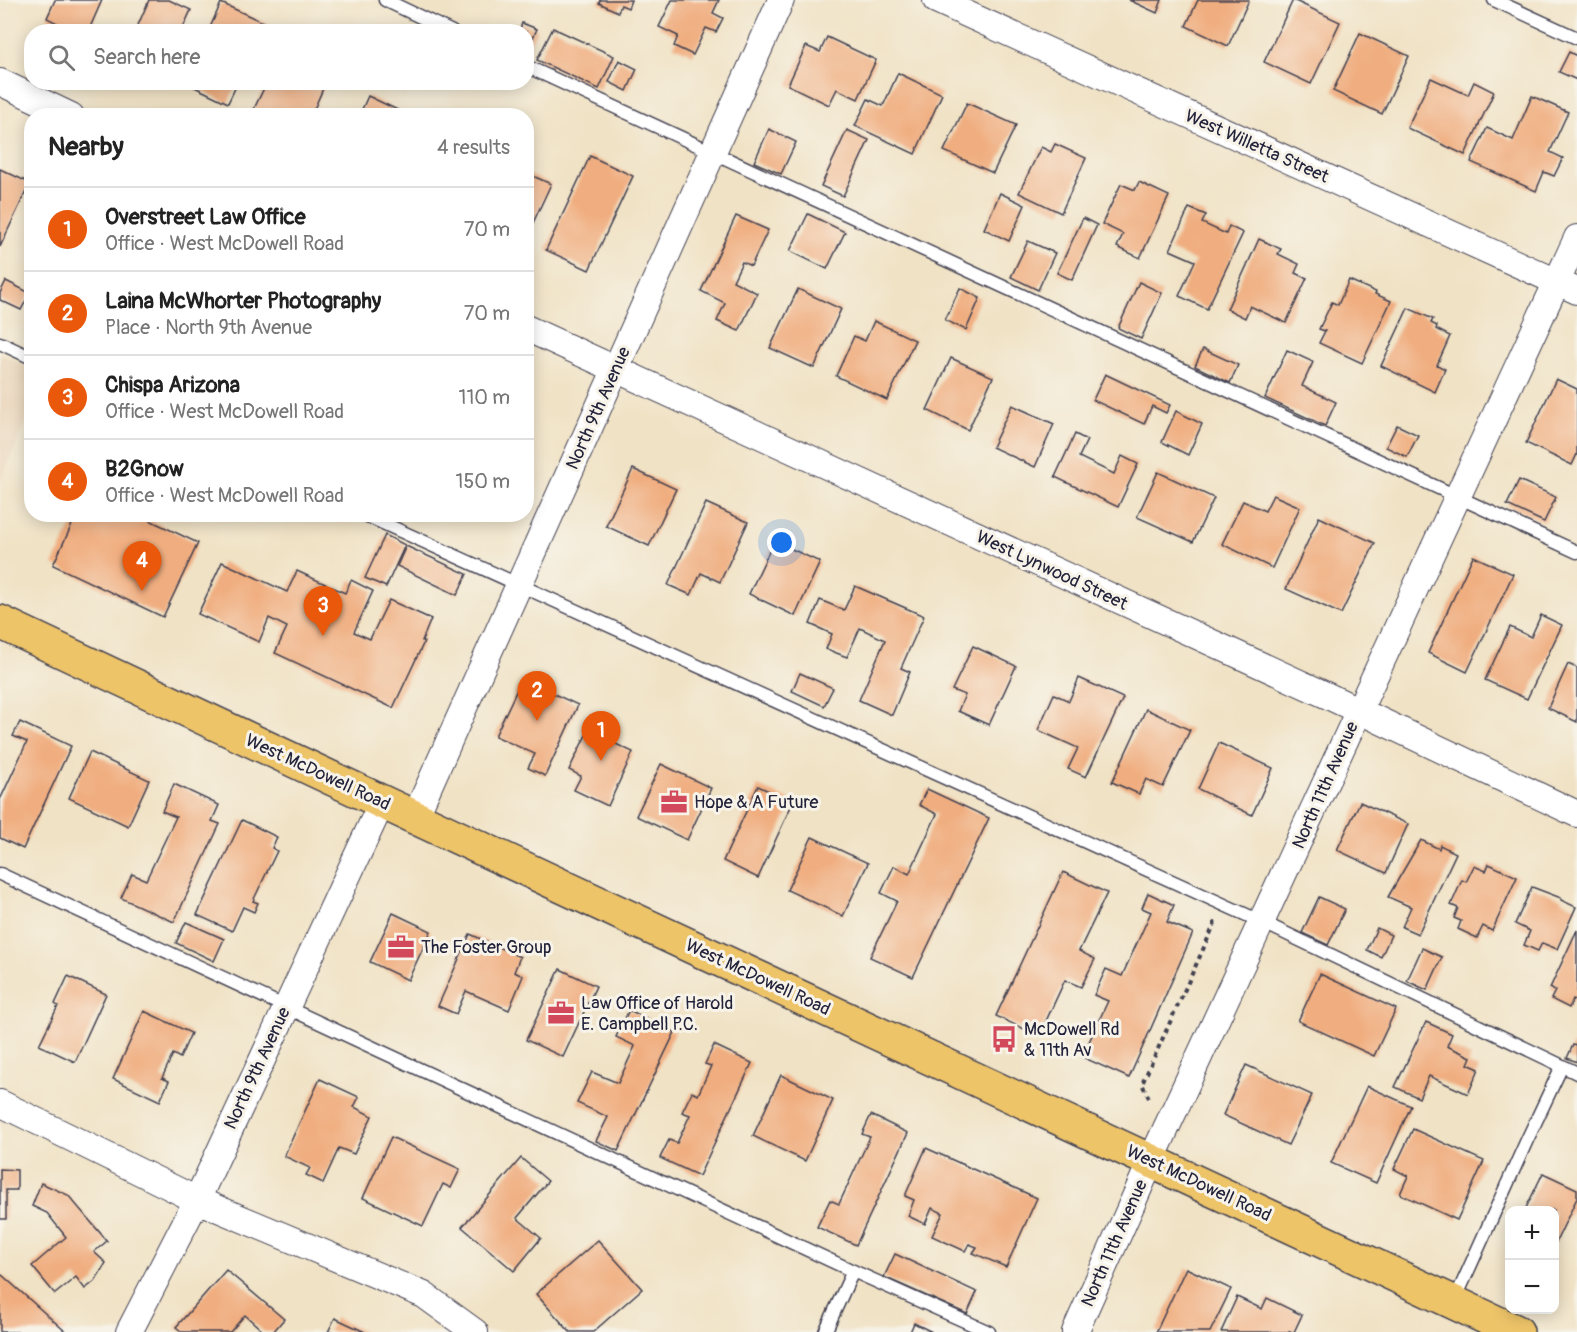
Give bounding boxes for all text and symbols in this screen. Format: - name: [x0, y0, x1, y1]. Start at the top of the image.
- search box: [24, 24, 534, 90]
- icon: search: [45, 41, 78, 74]
- text: Search here: [93, 43, 200, 71]
- street label: West Willetta Street: [1181, 104, 1333, 189]
- text: Nearby: [48, 131, 124, 163]
- text: 4 results: [437, 135, 510, 160]
- text: Overstreet Law Office: [105, 203, 306, 231]
- text: 1: [64, 217, 71, 242]
- text: 70 m: [464, 217, 510, 242]
- text: Office · West McDowell Road: [105, 231, 344, 256]
- text: Laina McWhorter Photography: [105, 287, 381, 315]
- text: 2: [62, 301, 73, 326]
- text: 70 m: [464, 301, 510, 326]
- text: Place · North 9th Avenue: [105, 315, 312, 340]
- street label: North 9th Avenue: [561, 343, 636, 473]
- text: Chispa Arizona: [105, 371, 240, 399]
- text: 3: [62, 385, 73, 410]
- text: 110 m: [459, 385, 510, 410]
- text: Office · West McDowell Road: [105, 399, 344, 424]
- text: B2Gnow: [105, 455, 184, 483]
- text: 4: [62, 469, 73, 494]
- text: 150 m: [456, 469, 510, 494]
- text: Office · West McDowell Road: [105, 483, 344, 508]
- street label: West Lynwood Street: [972, 525, 1132, 616]
- your location: [767, 528, 796, 557]
- pin: 4: [122, 542, 162, 591]
- pin: 3: [304, 586, 342, 636]
- pin: 2: [518, 672, 556, 721]
- pin: 1: [582, 712, 620, 761]
- street label: North 11th Avenue: [1287, 718, 1364, 852]
- street label: West McDowell Road: [242, 729, 394, 816]
- office icon: Hope & A Future: [659, 787, 689, 817]
- place label: Hope & A Future: [694, 791, 819, 814]
- office icon: The Foster Group: [386, 932, 416, 962]
- street label: West McDowell Road: [682, 934, 834, 1021]
- place label: The Foster Group: [421, 936, 552, 959]
- place label: Law Office of Harold E. Campbell P.C.: [581, 992, 733, 1036]
- office icon: Law Office of Harold E. Campbell P.C.: [546, 998, 576, 1028]
- street label: North 9th Avenue: [219, 1003, 296, 1133]
- place label: McDowell Rd & 11th Av: [1024, 1018, 1120, 1062]
- bus stop icon: McDowell Rd & 11th Av: [989, 1024, 1019, 1054]
- street label: West McDowell Road: [1123, 1140, 1275, 1227]
- street label: North 11th Avenue: [1076, 1176, 1153, 1310]
- map controls: [1505, 1206, 1559, 1314]
- button: +: [1505, 1206, 1559, 1260]
- button: −: [1505, 1260, 1559, 1314]

